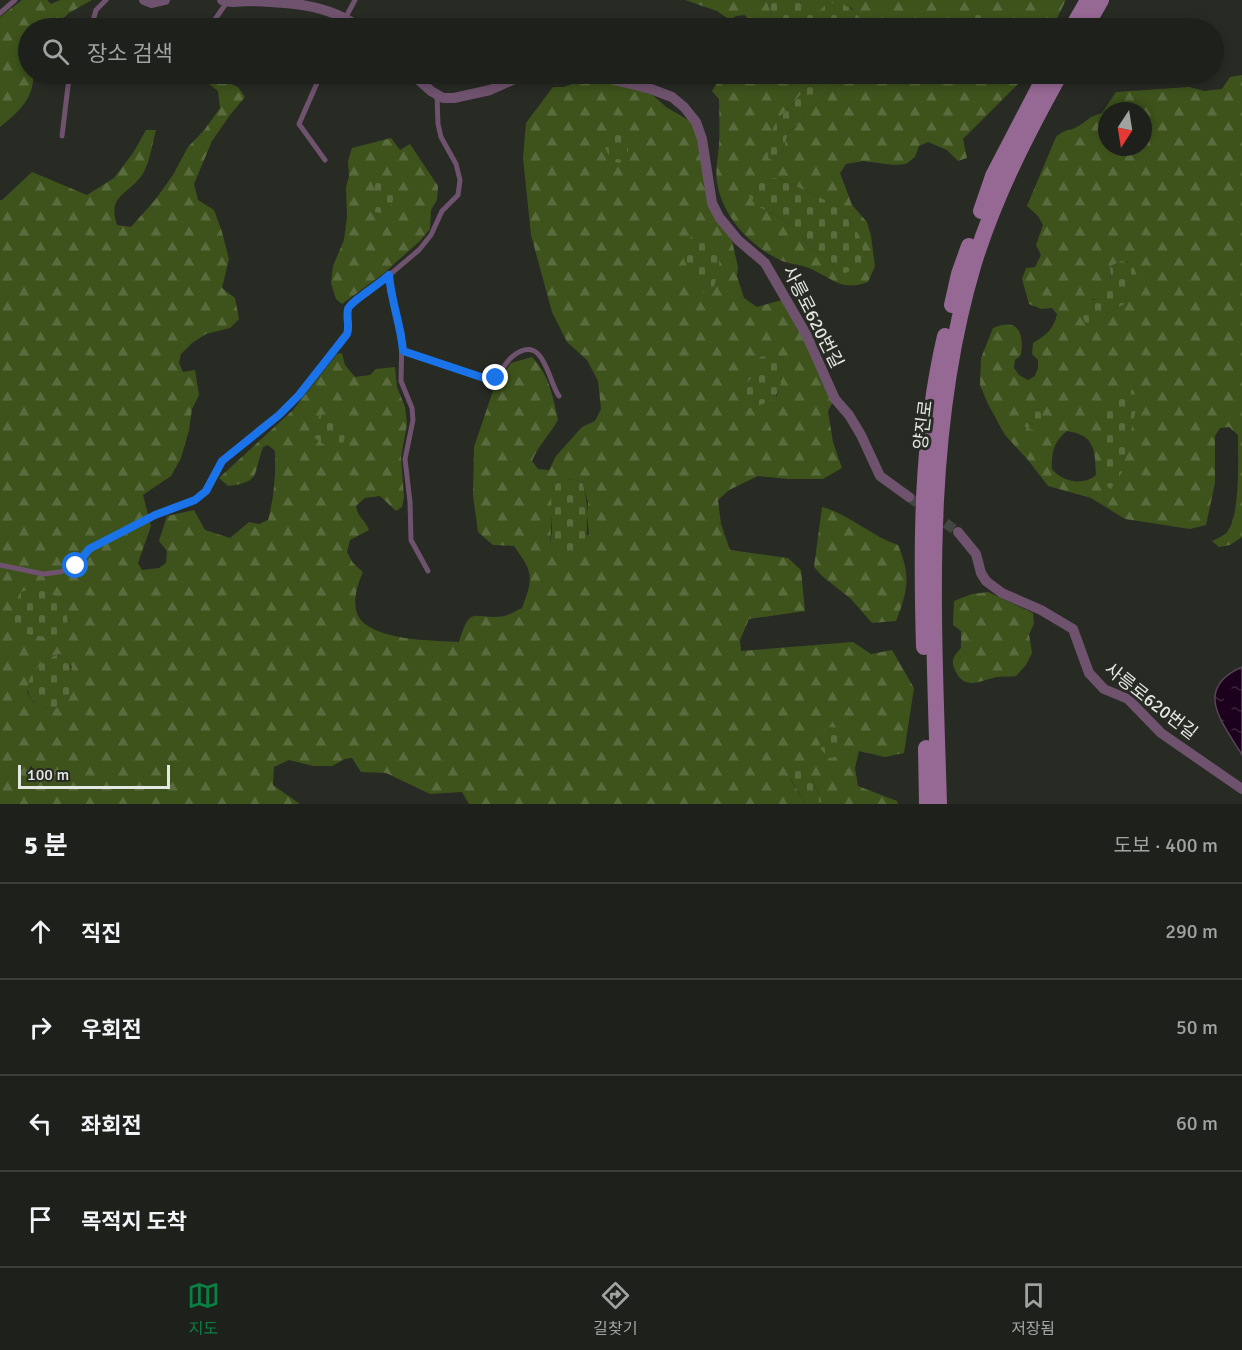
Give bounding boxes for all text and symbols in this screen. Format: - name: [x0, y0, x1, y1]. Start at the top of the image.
- search box: [18, 18, 1224, 84]
- icon: search: [39, 35, 72, 68]
- text: 장소 검색: [87, 40, 173, 67]
- north arrow: [1098, 102, 1152, 156]
- street label: 사릉로620번길: [778, 262, 848, 372]
- route end: [482, 364, 508, 390]
- street label: 양진로: [909, 399, 937, 451]
- route start: [62, 552, 88, 578]
- street label: 사릉로620번길: [1100, 658, 1202, 744]
- scale bar: [18, 762, 170, 790]
- text: 100 m: [27, 765, 69, 785]
- text: 5 분: [24, 830, 68, 862]
- text: 도보 · 400 m: [1114, 833, 1218, 858]
- icon: ahead: [24, 915, 57, 948]
- text: 290 m: [1165, 919, 1218, 944]
- text: 직진: [81, 920, 121, 947]
- icon: right: [24, 1011, 57, 1044]
- text: 50 m: [1176, 1015, 1218, 1040]
- text: 우회전: [81, 1016, 142, 1043]
- icon: left: [24, 1107, 57, 1140]
- text: 60 m: [1176, 1111, 1218, 1136]
- text: 좌회전: [81, 1112, 142, 1139]
- icon: arrive: [24, 1203, 57, 1236]
- text: 목적지 도착: [81, 1208, 187, 1235]
- tab: 지도: [187, 1279, 220, 1339]
- tab: 길찾기: [593, 1279, 637, 1339]
- tab: 저장됨: [1011, 1279, 1055, 1339]

